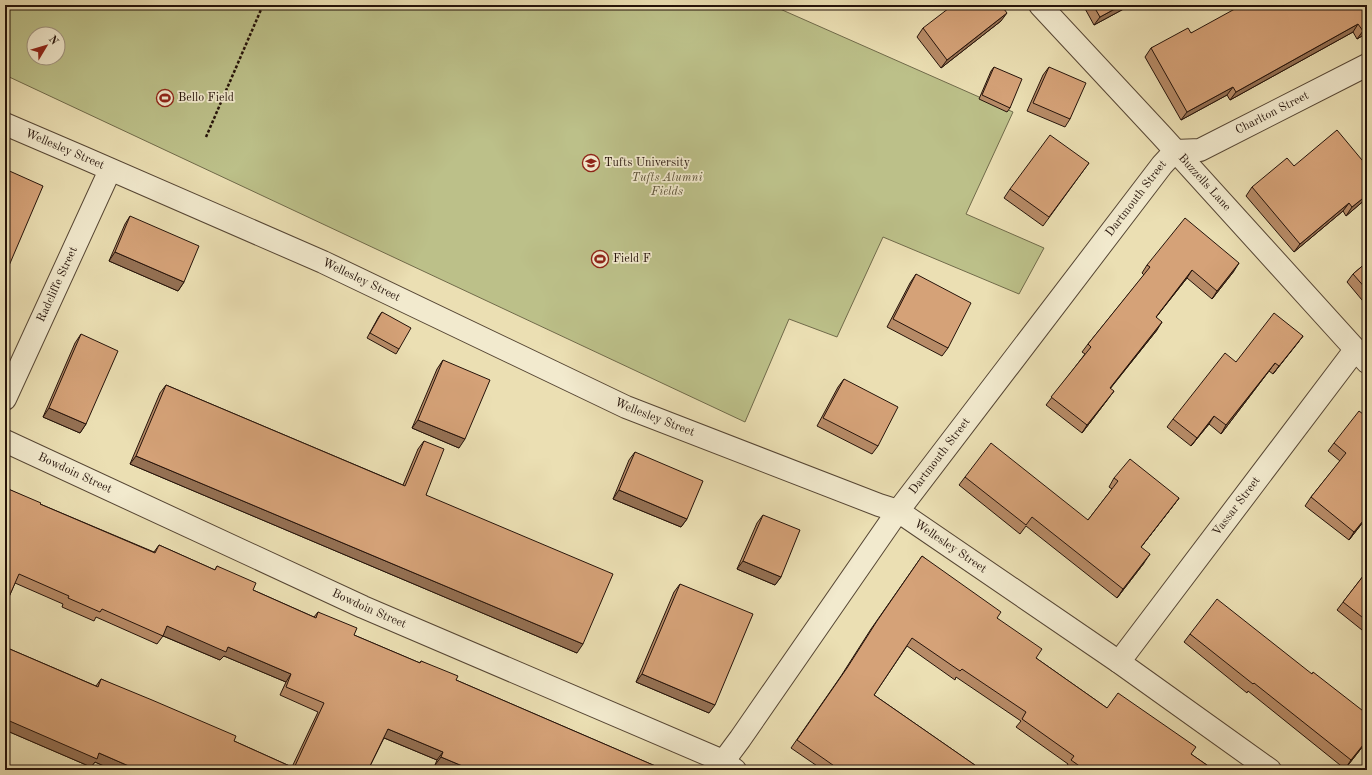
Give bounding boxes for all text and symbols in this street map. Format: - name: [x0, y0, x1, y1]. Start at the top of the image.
- north arrow: [26, 26, 66, 66]
- text: N: [46, 34, 60, 48]
- sports icon: Bello Field: [155, 88, 175, 108]
- street label: Charlton Street: [1234, 90, 1311, 137]
- place label: Bello Field: [178, 92, 234, 104]
- street label: Wellesley Street: [23, 127, 106, 172]
- street label: Buzzells Lane: [1176, 152, 1233, 214]
- school or university icon: Tufts University: [581, 153, 601, 173]
- place label: Tufts University: [604, 157, 691, 169]
- street label: Dartmouth Street: [1104, 158, 1169, 239]
- park label: Tufts Alumni Fields: [632, 172, 702, 198]
- street label: Radcliffe Street: [35, 245, 80, 324]
- sports icon: Field F: [590, 249, 610, 269]
- place label: Field F: [613, 253, 651, 265]
- street label: Wellesley Street: [320, 257, 402, 304]
- street label: Wellesley Street: [613, 396, 696, 439]
- street label: Dartmouth Street: [907, 416, 973, 496]
- street label: Bowdoin Street: [36, 451, 114, 496]
- street label: Vassar Street: [1211, 475, 1263, 538]
- street label: Wellesley Street: [912, 518, 989, 576]
- street label: Bowdoin Street: [330, 587, 408, 631]

